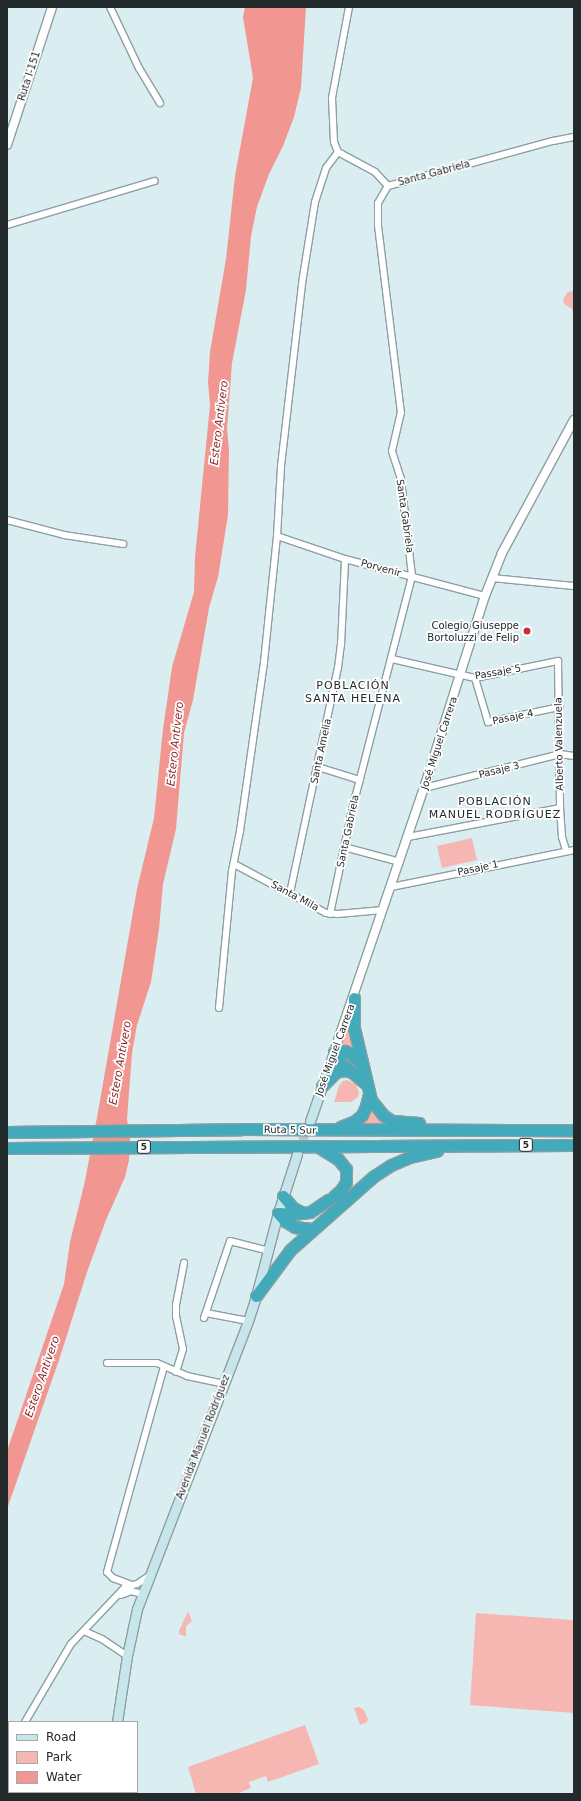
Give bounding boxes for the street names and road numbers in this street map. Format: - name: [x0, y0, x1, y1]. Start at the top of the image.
- street label: Ruta I-151: [15, 50, 43, 102]
- street label: Santa Gabriela: [397, 158, 471, 188]
- street label: Santa Gabriela: [394, 478, 416, 554]
- street label: Porvenir: [360, 557, 402, 579]
- street label: Passaje 5: [474, 662, 522, 682]
- street label: José Miguel Carrera: [418, 695, 460, 791]
- street label: Alberto Valenzuela: [552, 697, 566, 791]
- street label: Pasaje 4: [491, 707, 535, 727]
- street label: Santa Amelia: [308, 717, 334, 785]
- street label: Pasaje 3: [477, 759, 521, 781]
- street label: Santa Gabriela: [334, 793, 362, 869]
- street label: Pasaje 1: [456, 858, 500, 878]
- street label: Santa Mila: [269, 878, 321, 914]
- street label: José Miguel Carrera: [313, 1002, 357, 1098]
- street label: Ruta 5 Sur: [264, 1124, 316, 1136]
- road number: 5: [518, 1138, 534, 1152]
- road number: 5: [136, 1140, 152, 1154]
- street label: Avenida Manuel Rodríguez: [174, 1373, 232, 1501]

